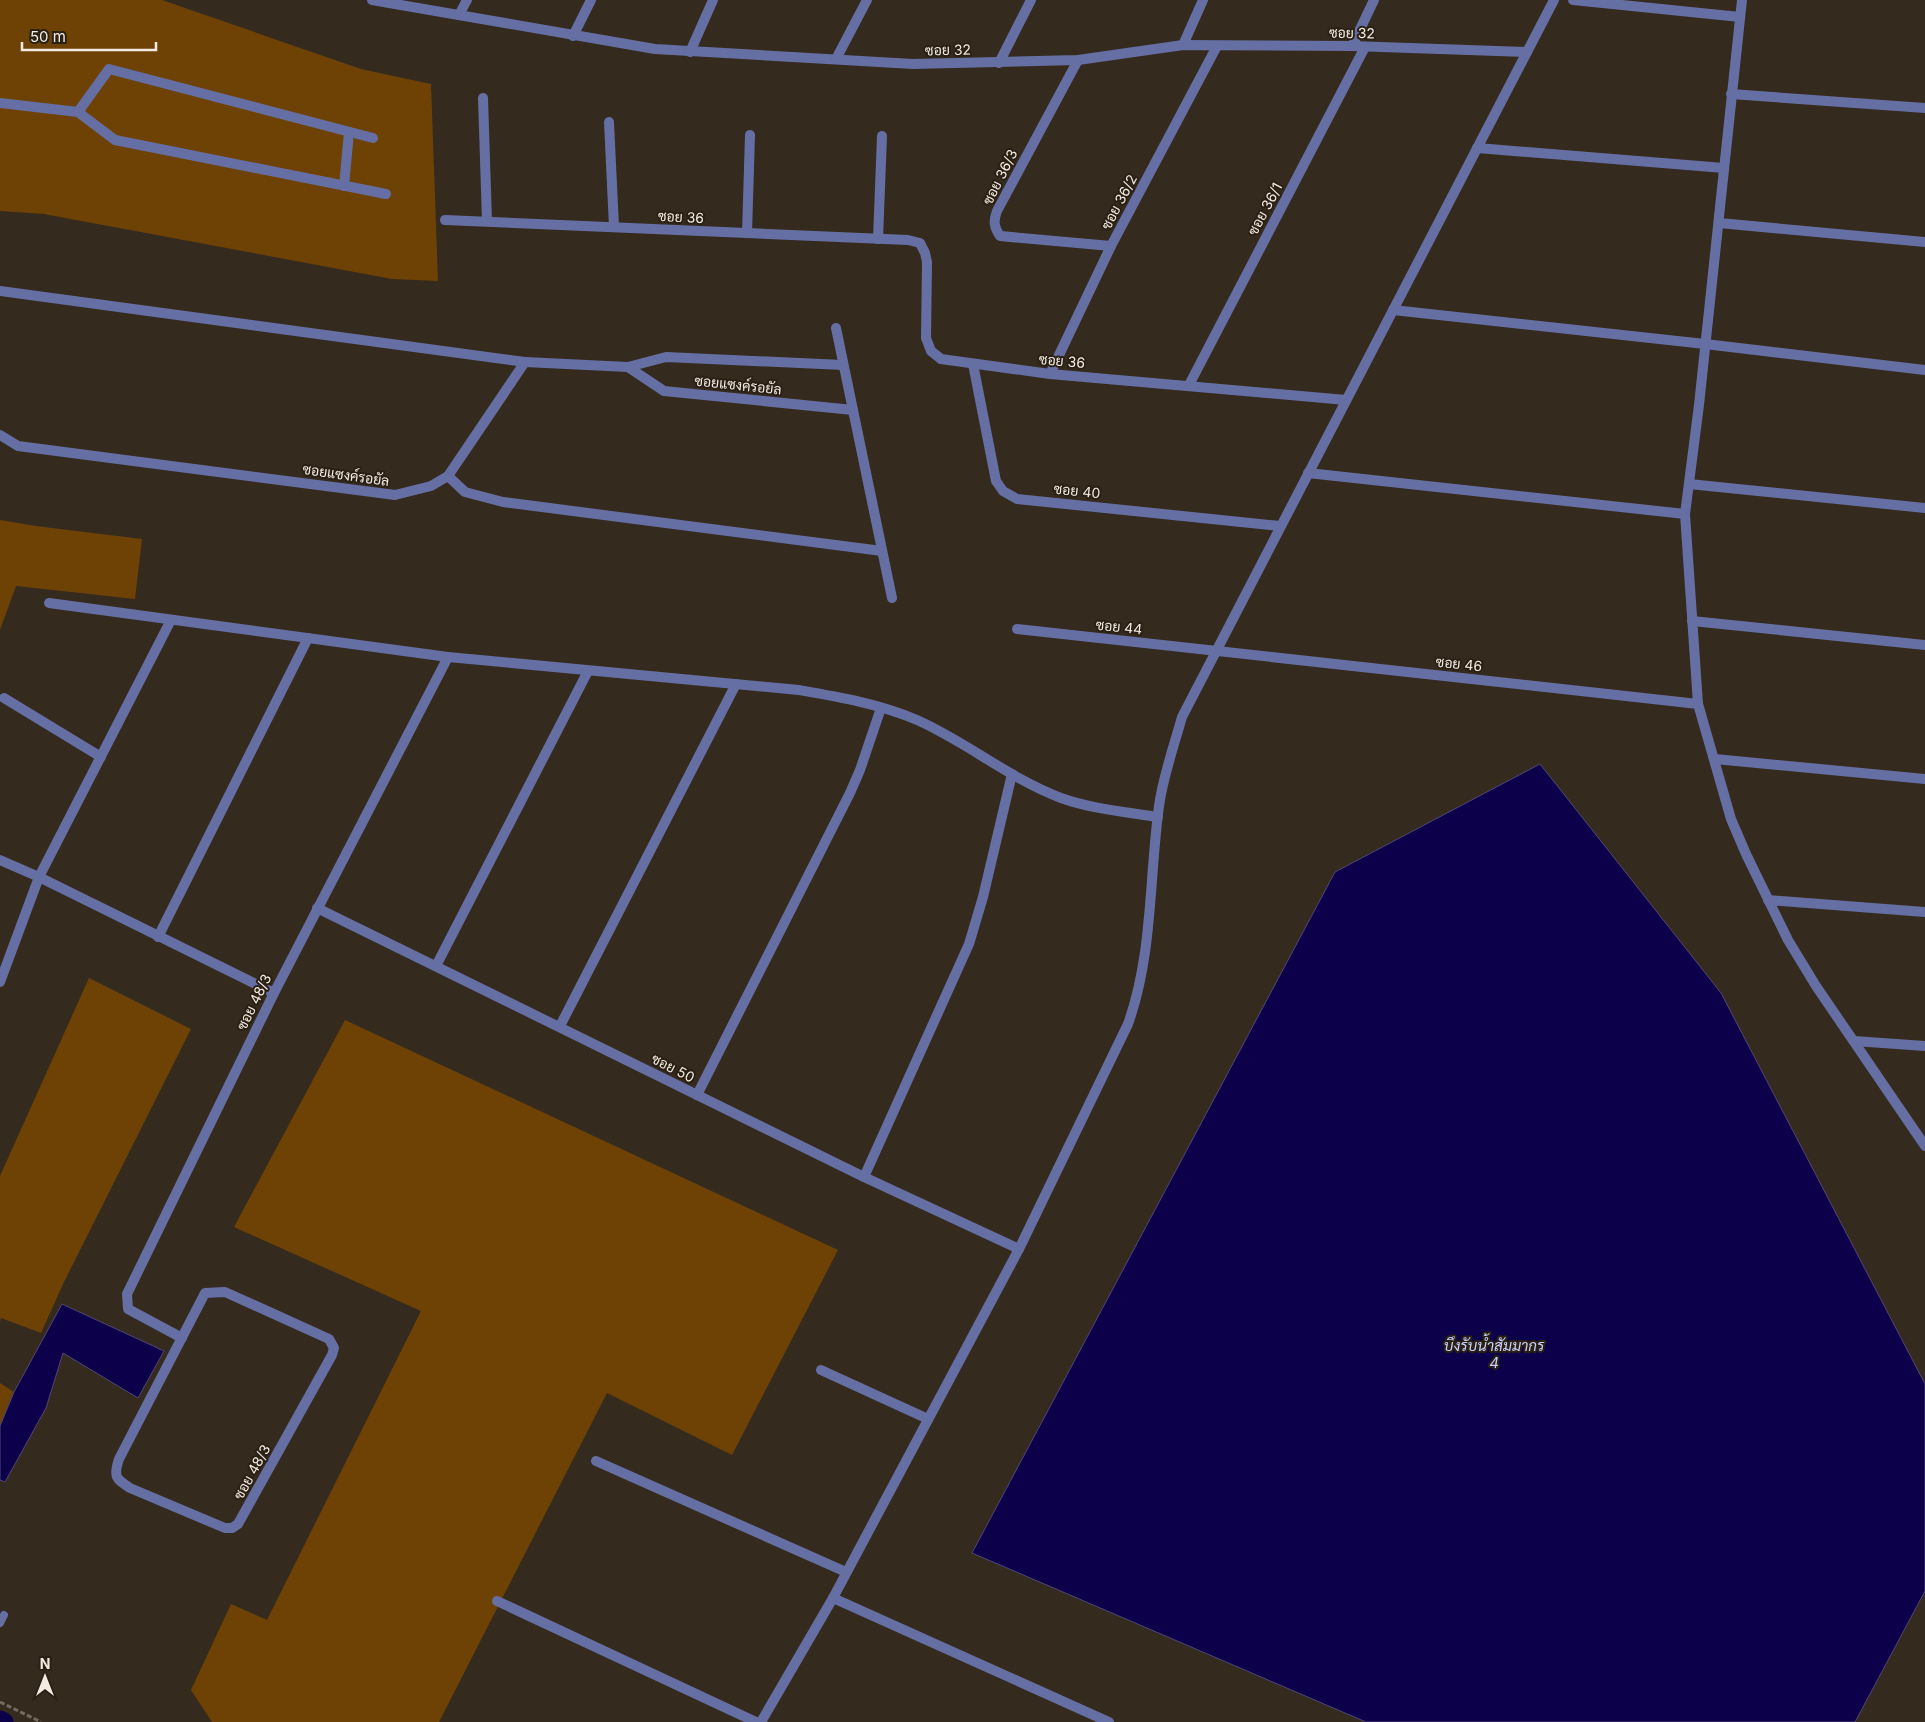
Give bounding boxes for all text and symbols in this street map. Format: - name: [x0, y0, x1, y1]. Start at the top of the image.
- scale bar: [22, 20, 156, 52]
- street label: ซอย 32: [1329, 24, 1375, 41]
- text: 50 m: [30, 27, 66, 46]
- street label: ซอย 32: [925, 41, 971, 58]
- street label: ซอย 36/3: [978, 146, 1021, 207]
- street label: ซอย 36/2: [1097, 171, 1140, 232]
- street label: ซอย 36/1: [1244, 180, 1285, 238]
- street label: ซอย 36: [658, 207, 705, 226]
- street label: ซอย 36: [1038, 350, 1086, 371]
- street label: ซอยแซงค์รอยัล: [694, 371, 782, 398]
- street label: ซอยแซงค์รอยัล: [302, 460, 391, 489]
- street label: ซอย 40: [1053, 480, 1101, 501]
- street label: ซอย 44: [1095, 616, 1143, 637]
- street label: ซอย 46: [1435, 653, 1483, 674]
- street label: ซอย 48/3: [233, 971, 274, 1033]
- street label: ซอย 50: [649, 1050, 698, 1086]
- water label: บึงรับน้ำสัมมากร 4: [1444, 1333, 1545, 1372]
- street label: ซอย 48/3: [230, 1441, 274, 1502]
- north arrow: [20, 1652, 70, 1702]
- text: N: [40, 1655, 50, 1672]

